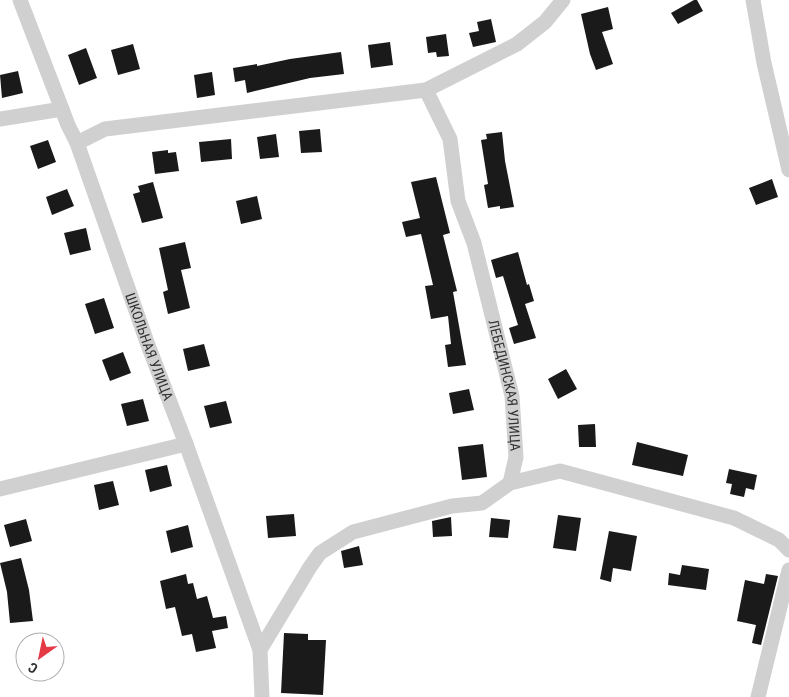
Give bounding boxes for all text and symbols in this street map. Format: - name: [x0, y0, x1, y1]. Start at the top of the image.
- street label: ШКОЛЬНАЯ УЛИЦА: [122, 291, 176, 403]
- street label: ЛЕБЕДИНСКАЯ УЛИЦА: [485, 318, 524, 452]
- north arrow: [15, 632, 65, 682]
- text: С: [25, 659, 41, 677]

